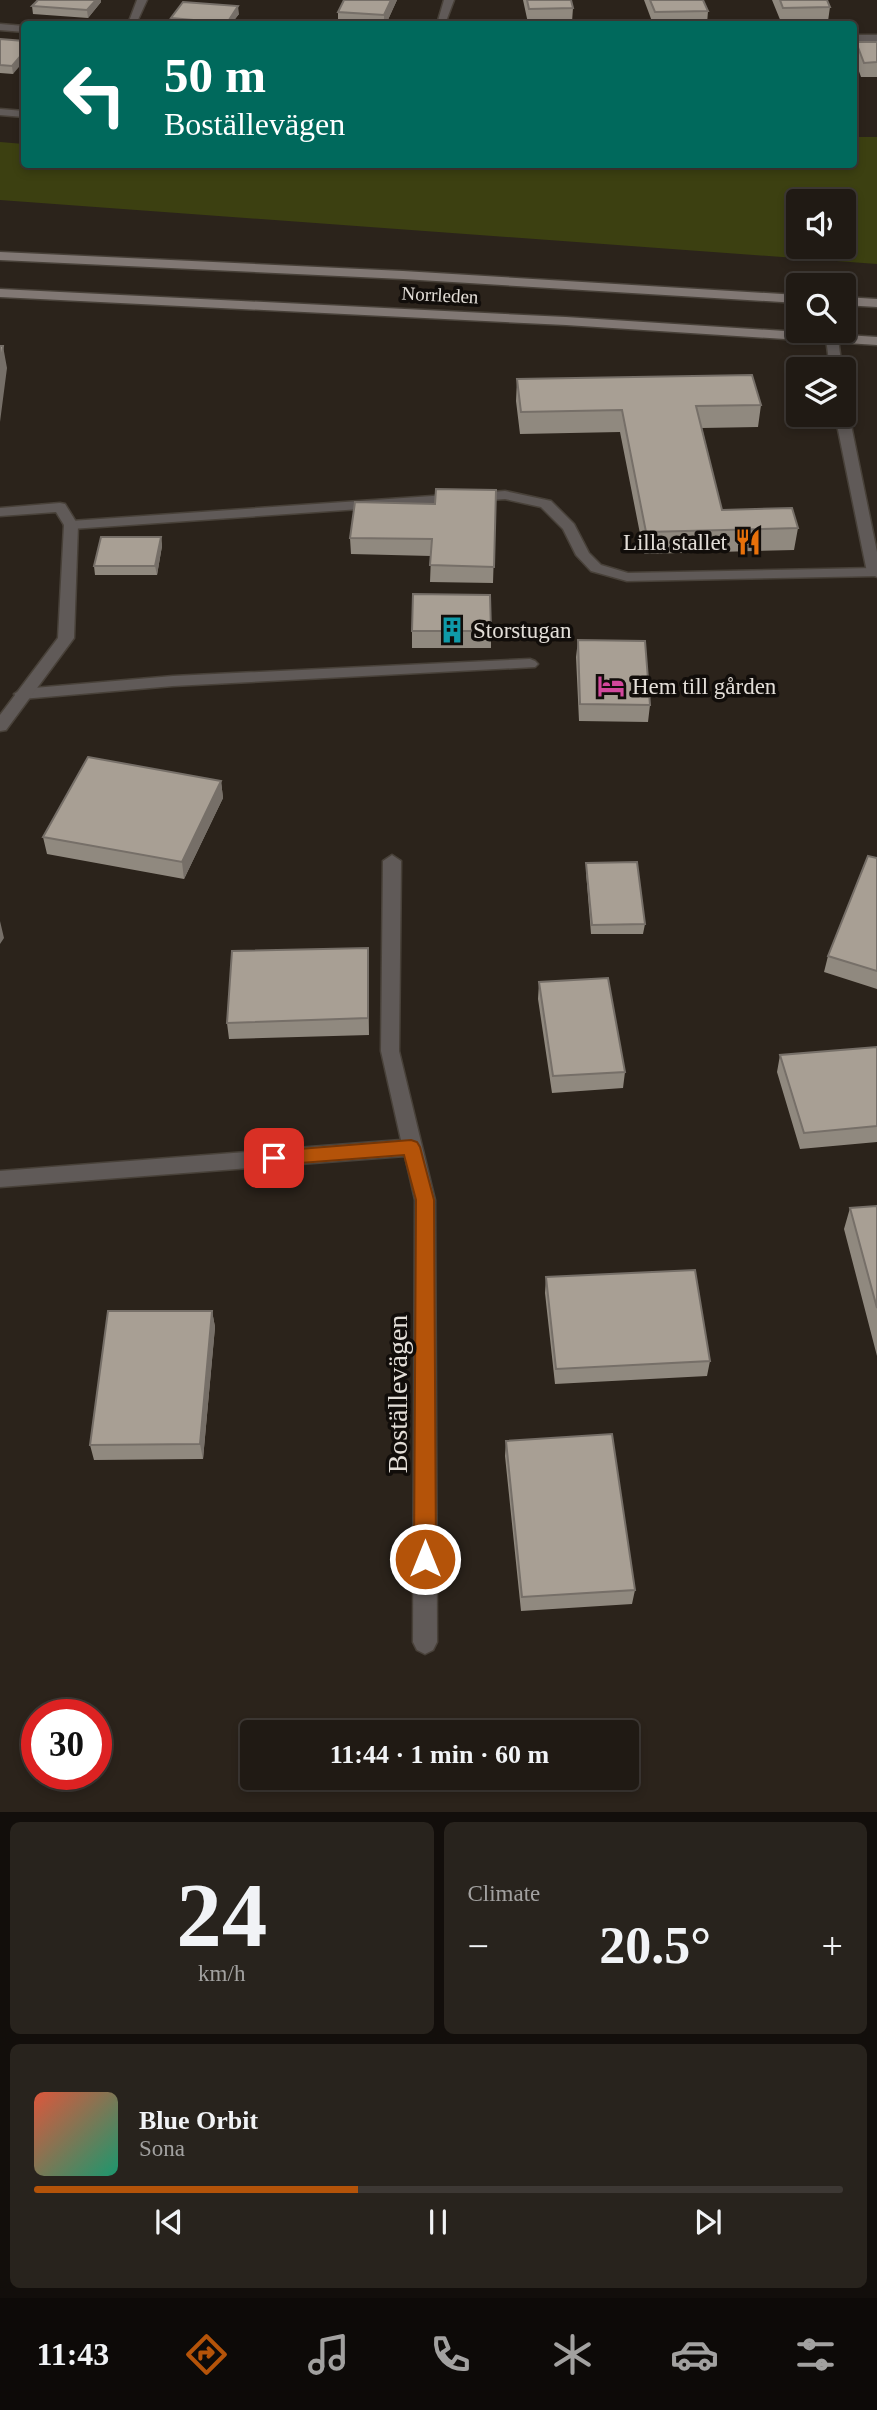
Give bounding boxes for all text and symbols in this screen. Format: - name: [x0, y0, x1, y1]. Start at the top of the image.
- text: 50 m: [164, 48, 266, 103]
- icon: left: [49, 49, 140, 140]
- text: Boställevägen: [164, 106, 345, 142]
- map controls: [786, 189, 856, 427]
- button: sound: [786, 189, 856, 259]
- button: search: [786, 273, 856, 343]
- street label: Norrleden: [401, 282, 480, 308]
- button: layers: [786, 357, 856, 427]
- restaurant icon: Lilla stallet: [733, 527, 763, 557]
- place label: Lilla stallet: [623, 530, 728, 555]
- building icon: Storstugan: [437, 615, 467, 645]
- place label: Storstugan: [473, 618, 572, 643]
- hotel icon: Hem till gården: [596, 671, 626, 701]
- place label: Hem till gården: [632, 674, 777, 699]
- pin: [244, 1128, 304, 1188]
- icon: arrive: [255, 1139, 293, 1177]
- street label: Boställevägen: [382, 1315, 413, 1473]
- position arrow: [388, 1522, 462, 1596]
- speed limit sign: 30: [21, 1699, 112, 1790]
- text: 11:44 · 1 min · 60 m: [330, 1740, 549, 1769]
- text: 24: [176, 1865, 267, 1966]
- text: Climate: [468, 1881, 540, 1906]
- text: 20.5°: [599, 1917, 711, 1974]
- text: −: [468, 1925, 489, 1967]
- text: +: [822, 1925, 843, 1967]
- text: km/h: [198, 1961, 245, 1986]
- text: Blue Orbit: [139, 2106, 258, 2135]
- text: Sona: [139, 2136, 185, 2161]
- icon: previous: [150, 2203, 188, 2241]
- icon: pause: [419, 2203, 457, 2241]
- icon: next: [689, 2203, 727, 2241]
- icon: directions: [182, 2330, 231, 2379]
- icon: music: [304, 2330, 353, 2379]
- icon: phone: [426, 2330, 475, 2379]
- icon: climate: [548, 2330, 597, 2379]
- icon: car: [670, 2330, 719, 2379]
- icon: filters: [791, 2330, 840, 2379]
- text: 11:43: [36, 2336, 109, 2372]

